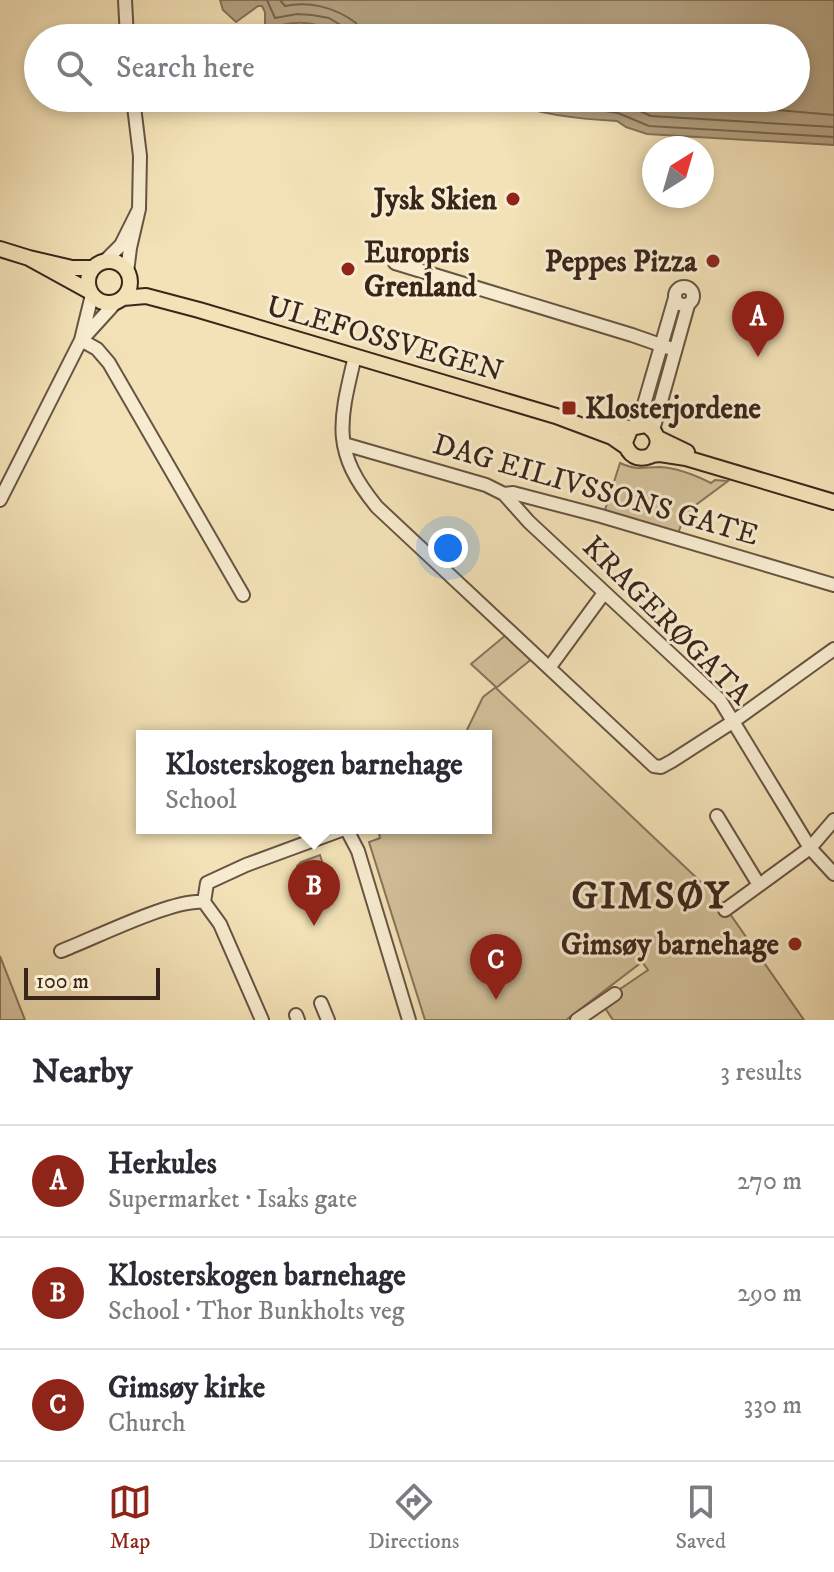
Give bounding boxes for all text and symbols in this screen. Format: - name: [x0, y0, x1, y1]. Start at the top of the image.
- search box: [24, 24, 810, 112]
- icon: search: [52, 46, 96, 90]
- text: Search here: [116, 50, 255, 87]
- north arrow: [642, 136, 714, 208]
- place label: Jysk Skien: [371, 182, 497, 219]
- marker: Jysk Skien: [504, 190, 522, 208]
- place label: Europris Grenland: [364, 235, 478, 306]
- place label: Peppes Pizza: [545, 244, 698, 281]
- marker: Peppes Pizza: [704, 252, 722, 270]
- marker: Europris Grenland: [339, 260, 357, 278]
- street label: ULEFOSSVEGEN: [262, 288, 507, 391]
- pin: A: [732, 291, 784, 357]
- place label: Klosterjordene: [585, 391, 762, 428]
- marker: Klosterjordene: [560, 399, 578, 417]
- street label: DAG EILIVSSONS GATE: [428, 426, 763, 555]
- your location: [428, 528, 468, 568]
- street label: KRAGERØGATA: [574, 529, 759, 714]
- popup: [136, 730, 492, 834]
- text: Klosterskogen barnehage: [165, 747, 463, 784]
- text: School: [165, 784, 237, 817]
- pin: B: [288, 860, 340, 926]
- district label: GIMSØY: [572, 873, 730, 921]
- place label: Gimsøy barnehage: [561, 927, 780, 964]
- pin: C: [470, 934, 522, 1000]
- marker: Gimsøy barnehage: [786, 935, 804, 953]
- scale bar: [24, 964, 160, 1000]
- text: 100 m: [36, 968, 89, 995]
- text: Nearby: [32, 1051, 133, 1093]
- text: 3 results: [720, 1056, 802, 1089]
- text: Herkules: [108, 1146, 217, 1183]
- text: A: [50, 1165, 66, 1198]
- text: 270 m: [737, 1165, 802, 1198]
- text: Supermarket · Isaks gate: [108, 1183, 357, 1216]
- text: Klosterskogen barnehage: [108, 1258, 406, 1295]
- text: B: [50, 1277, 66, 1310]
- text: 290 m: [737, 1277, 802, 1310]
- text: School · Thor Bunkholts veg: [108, 1295, 405, 1328]
- text: Gimsøy kirke: [108, 1370, 265, 1407]
- text: C: [49, 1389, 67, 1422]
- text: 330 m: [744, 1389, 802, 1422]
- text: Church: [108, 1407, 186, 1440]
- tab: Map: [108, 1480, 152, 1555]
- tab: Directions: [368, 1480, 459, 1555]
- tab: Saved: [675, 1480, 726, 1555]

